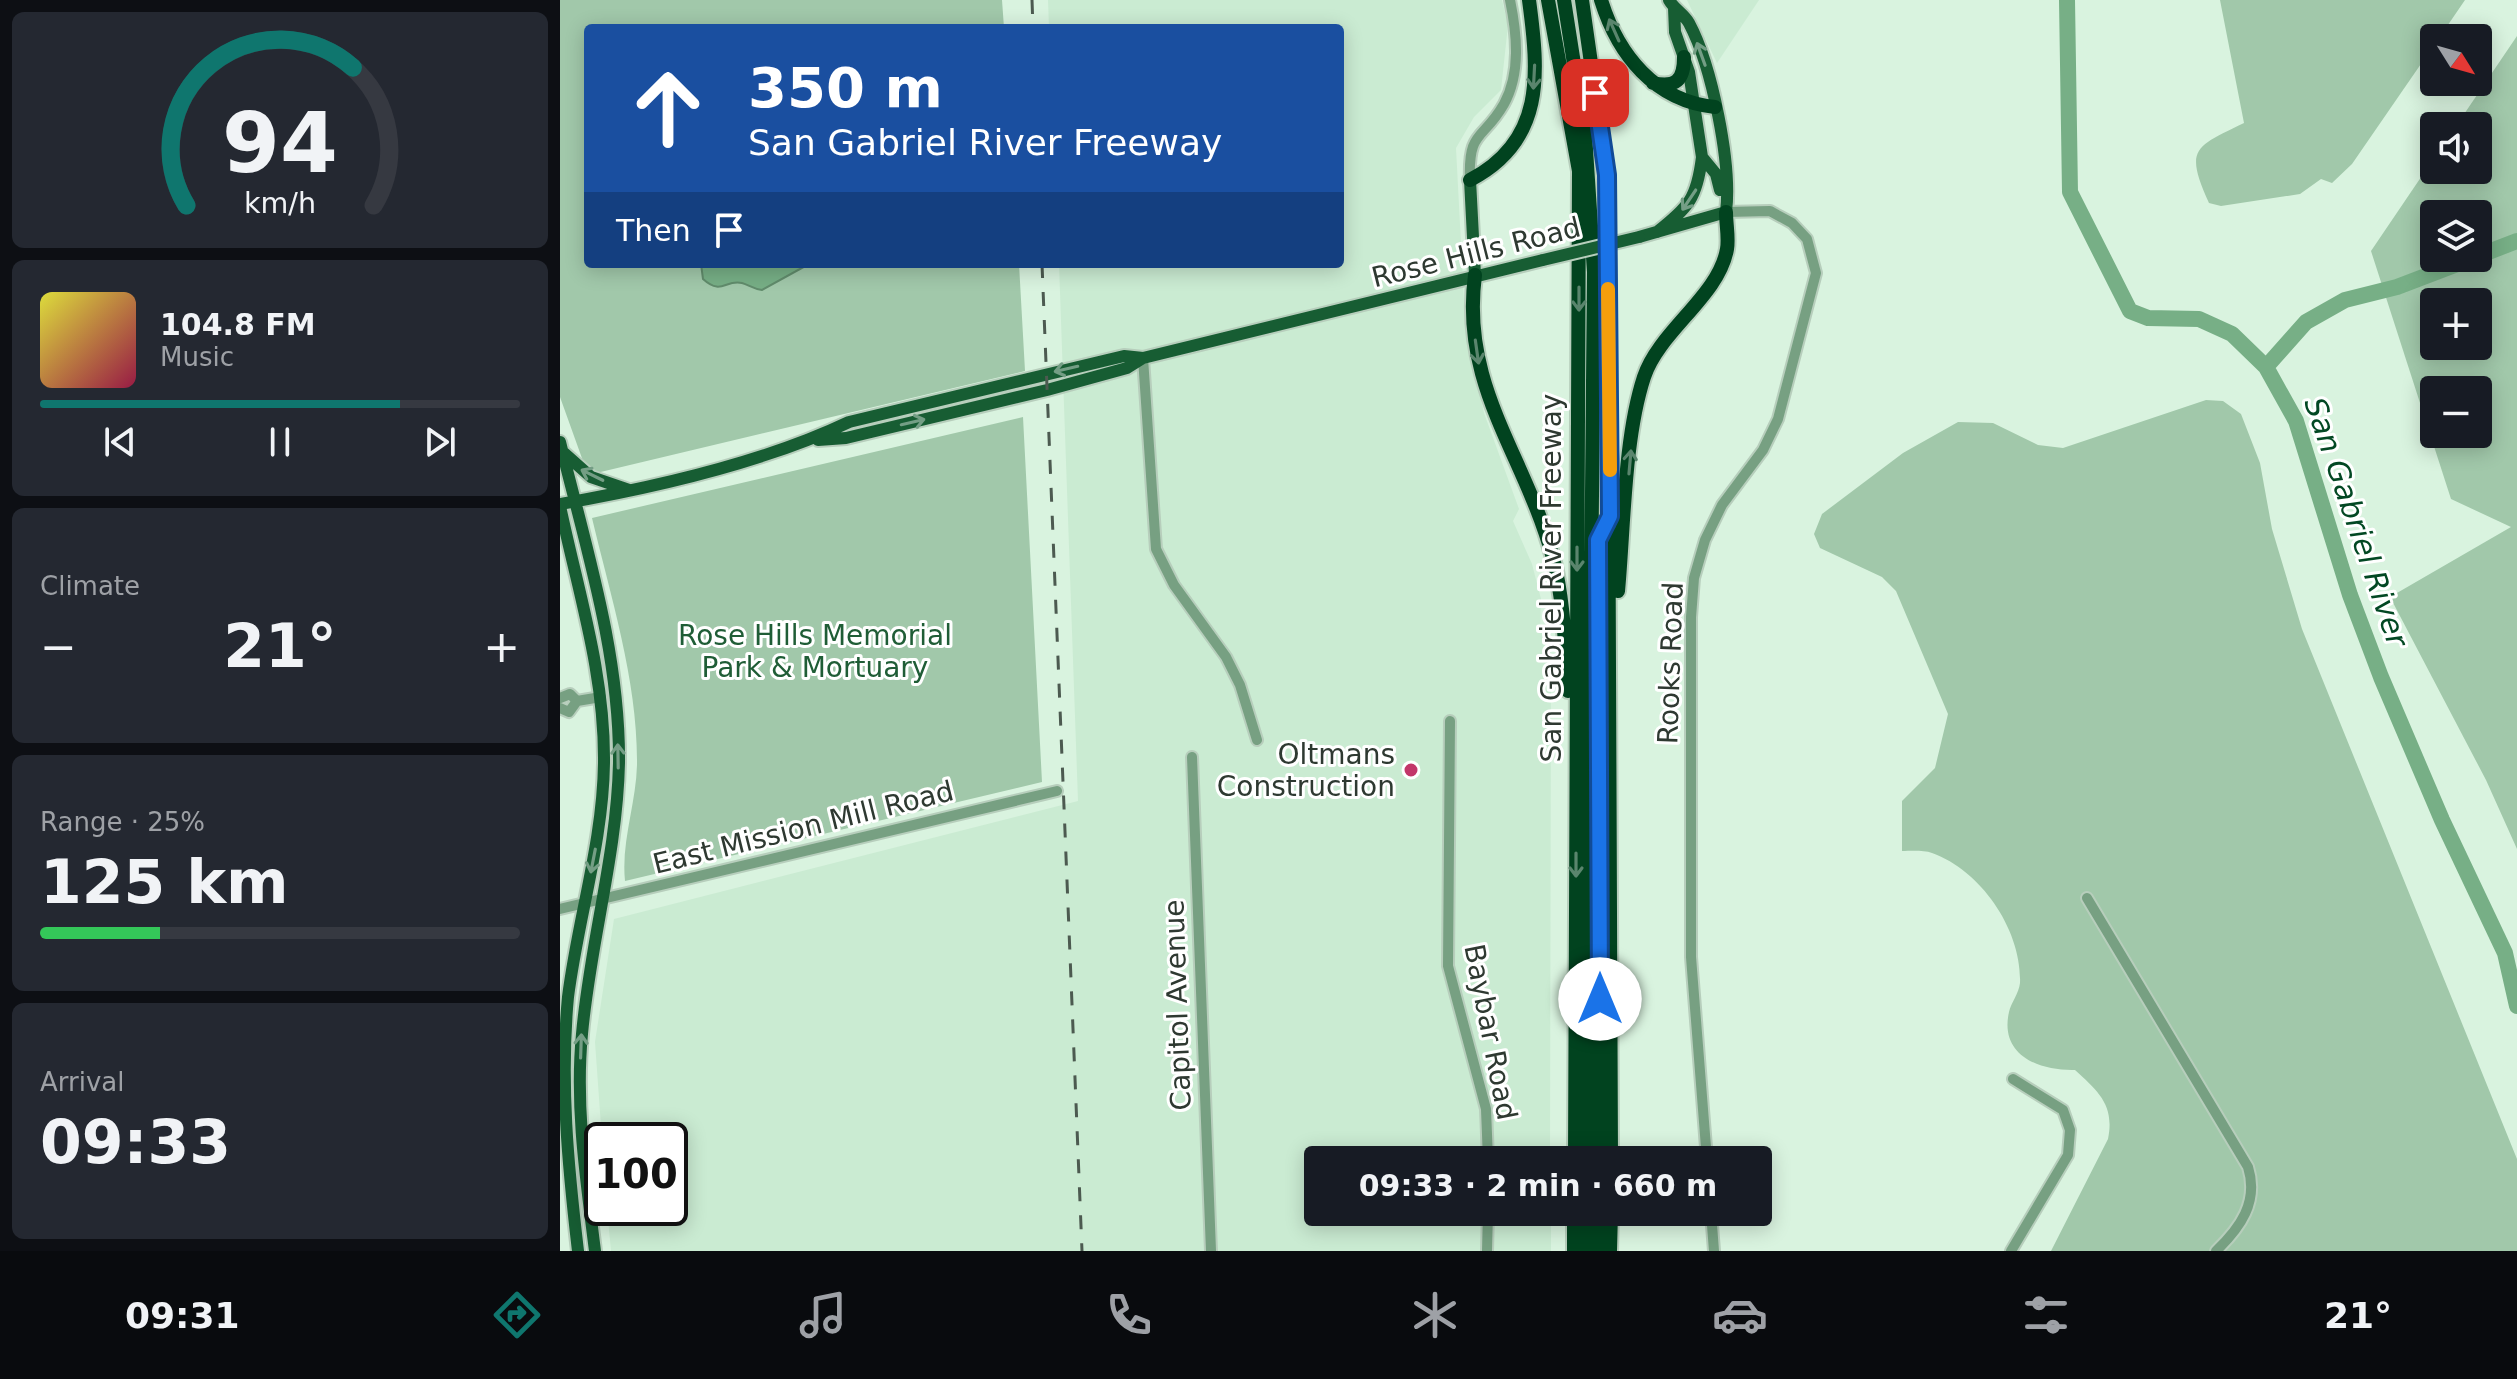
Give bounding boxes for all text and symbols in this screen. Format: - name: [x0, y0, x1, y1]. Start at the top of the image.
- one-way arrow: [1606, 19, 1621, 43]
- north arrow: [2420, 24, 2492, 96]
- map controls: [2420, 24, 2492, 448]
- one-way arrow: [1693, 42, 1708, 67]
- text: 350 m: [748, 55, 943, 120]
- icon: ahead: [616, 56, 720, 160]
- pin: [1561, 59, 1629, 127]
- one-way arrow: [1526, 64, 1541, 90]
- icon: arrive: [1573, 71, 1617, 115]
- text: 94: [222, 94, 338, 191]
- button: sound: [2420, 112, 2492, 184]
- text: San Gabriel River Freeway: [748, 122, 1222, 163]
- text: km/h: [244, 186, 316, 220]
- one-way arrow: [1681, 188, 1698, 211]
- button: layers: [2420, 200, 2492, 272]
- icon: arrive: [707, 208, 751, 252]
- street label: Rose Hills Road: [1368, 211, 1584, 294]
- text: Then: [616, 213, 691, 248]
- one-way arrow: [1571, 285, 1587, 312]
- button: +: [2420, 288, 2492, 360]
- text: 104.8 FM: [160, 307, 316, 342]
- one-way arrow: [1470, 339, 1485, 364]
- text: Music: [160, 342, 234, 372]
- one-way arrow: [1054, 362, 1080, 377]
- button: −: [2420, 376, 2492, 448]
- water label: San Gabriel River: [2297, 393, 2416, 653]
- street label: San Gabriel River Freeway: [1535, 394, 1568, 762]
- one-way arrow: [899, 414, 925, 429]
- icon: previous: [98, 420, 142, 464]
- icon: pause: [258, 420, 302, 464]
- icon: next: [418, 420, 462, 464]
- one-way arrow: [1623, 449, 1638, 476]
- one-way arrow: [581, 467, 605, 482]
- one-way arrow: [1569, 545, 1585, 572]
- text: Climate: [40, 571, 140, 601]
- street label: Rooks Road: [1651, 581, 1690, 745]
- text: 21°: [223, 611, 337, 681]
- park label: Rose Hills Memorial Park & Mortuary: [678, 619, 952, 684]
- text: −: [40, 621, 77, 672]
- text: +: [483, 621, 520, 672]
- place label: Oltmans Construction: [1217, 738, 1395, 803]
- one-way arrow: [610, 743, 626, 770]
- marker: Oltmans Construction: [1402, 761, 1420, 779]
- street label: East Mission Mill Road: [649, 774, 957, 881]
- text: Range · 25%: [40, 807, 205, 837]
- text: 125 km: [40, 847, 289, 917]
- one-way arrow: [585, 848, 600, 873]
- one-way arrow: [1568, 851, 1584, 878]
- street label: Capitol Avenue: [1157, 899, 1198, 1111]
- street label: Baybar Road: [1457, 941, 1524, 1123]
- position arrow: [1558, 957, 1642, 1041]
- one-way arrow: [574, 1033, 589, 1060]
- text: Arrival: [40, 1067, 124, 1097]
- text: 09:33: [40, 1107, 231, 1177]
- speed limit sign: 100: [584, 1122, 688, 1226]
- text: 09:33 · 2 min · 660 m: [1359, 1168, 1717, 1203]
- icon: directions: [489, 1287, 545, 1343]
- icon: music: [795, 1287, 851, 1343]
- icon: phone: [1101, 1287, 1157, 1343]
- icon: climate: [1407, 1287, 1463, 1343]
- icon: car: [1712, 1287, 1768, 1343]
- icon: filters: [2018, 1287, 2074, 1343]
- text: 09:31: [125, 1295, 239, 1336]
- text: 21°: [2324, 1295, 2392, 1336]

